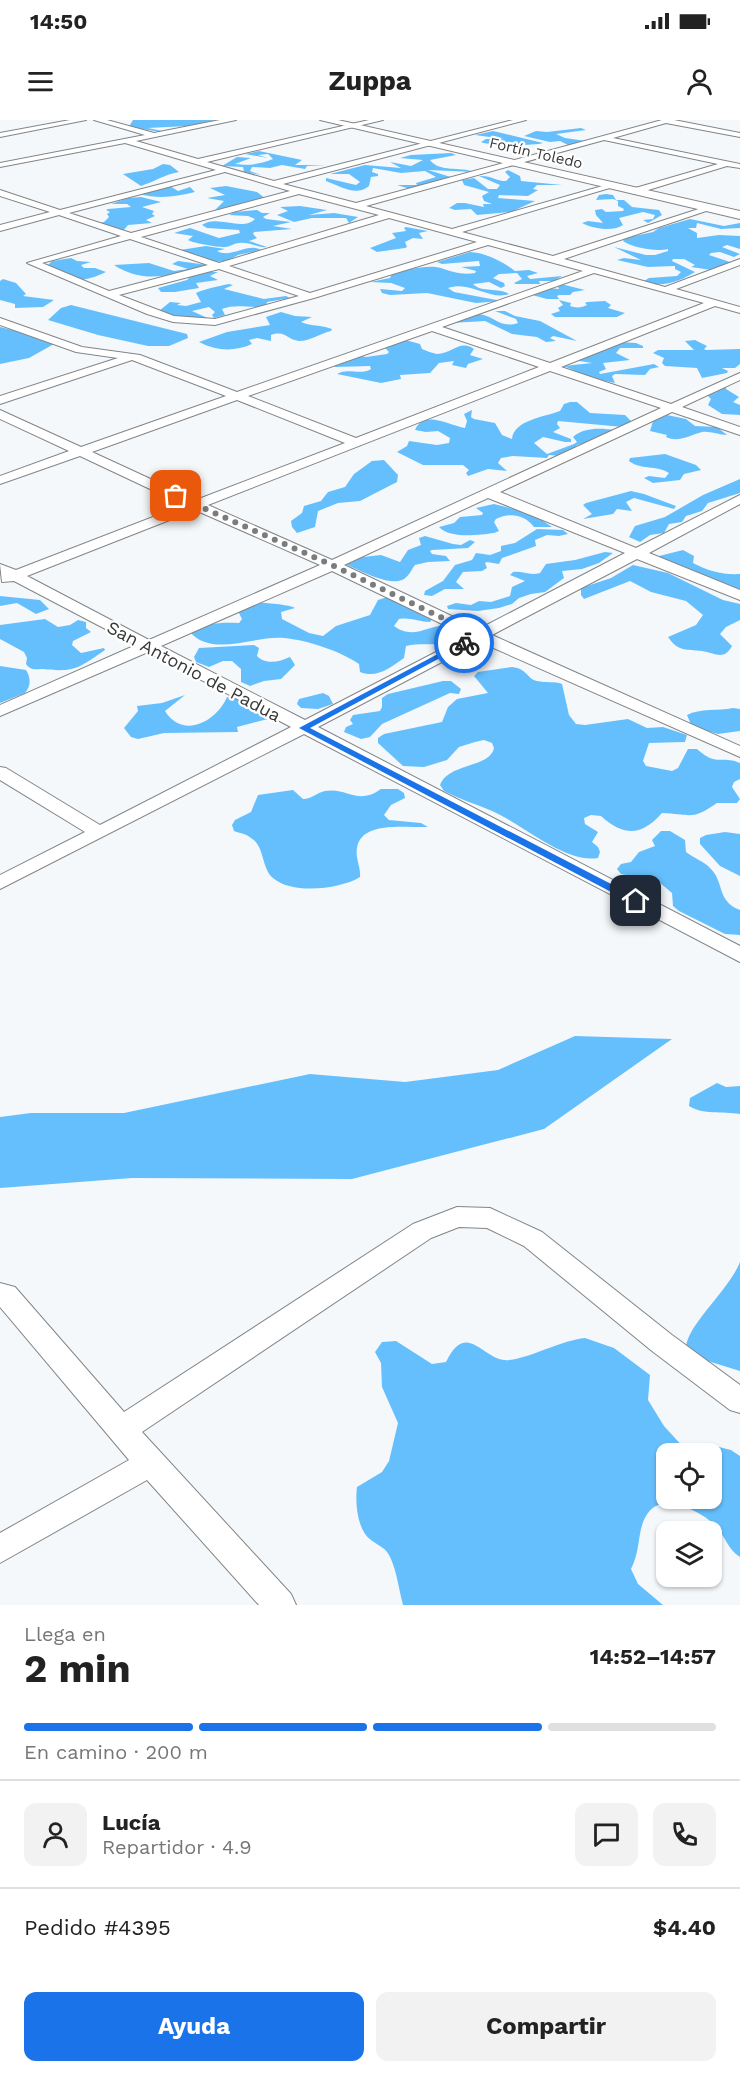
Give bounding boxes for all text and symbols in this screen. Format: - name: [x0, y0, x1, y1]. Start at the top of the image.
- text: 14:50: [30, 9, 87, 34]
- icon: menu: [24, 65, 57, 98]
- text: Zuppa: [329, 65, 412, 97]
- icon: person: [683, 65, 716, 98]
- street label: Fortín Toledo: [488, 134, 584, 172]
- pin: [150, 470, 201, 521]
- icon: bag: [159, 479, 192, 512]
- courier: [434, 613, 494, 673]
- street label: San Antonio de Padua: [104, 616, 284, 726]
- icon: bike: [448, 627, 481, 660]
- pin: [610, 875, 661, 926]
- icon: home: [619, 884, 652, 917]
- map controls: [656, 1443, 722, 1587]
- button: locate: [656, 1443, 722, 1509]
- button: layers: [656, 1521, 722, 1587]
- text: Llega en: [24, 1622, 106, 1646]
- text: 14:52–14:57: [590, 1644, 716, 1669]
- text: 2 min: [24, 1646, 131, 1691]
- text: En camino · 200 m: [24, 1740, 208, 1764]
- button: person: [24, 1803, 87, 1866]
- button: chat: [575, 1803, 638, 1866]
- button: phone: [653, 1803, 716, 1866]
- text: Lucía: [102, 1810, 160, 1835]
- text: Repartidor · 4.9: [102, 1835, 252, 1859]
- text: Pedido #4395: [24, 1915, 171, 1940]
- text: $4.40: [653, 1915, 716, 1940]
- button: Ayuda: [24, 1992, 364, 2061]
- button: Compartir: [376, 1992, 716, 2061]

